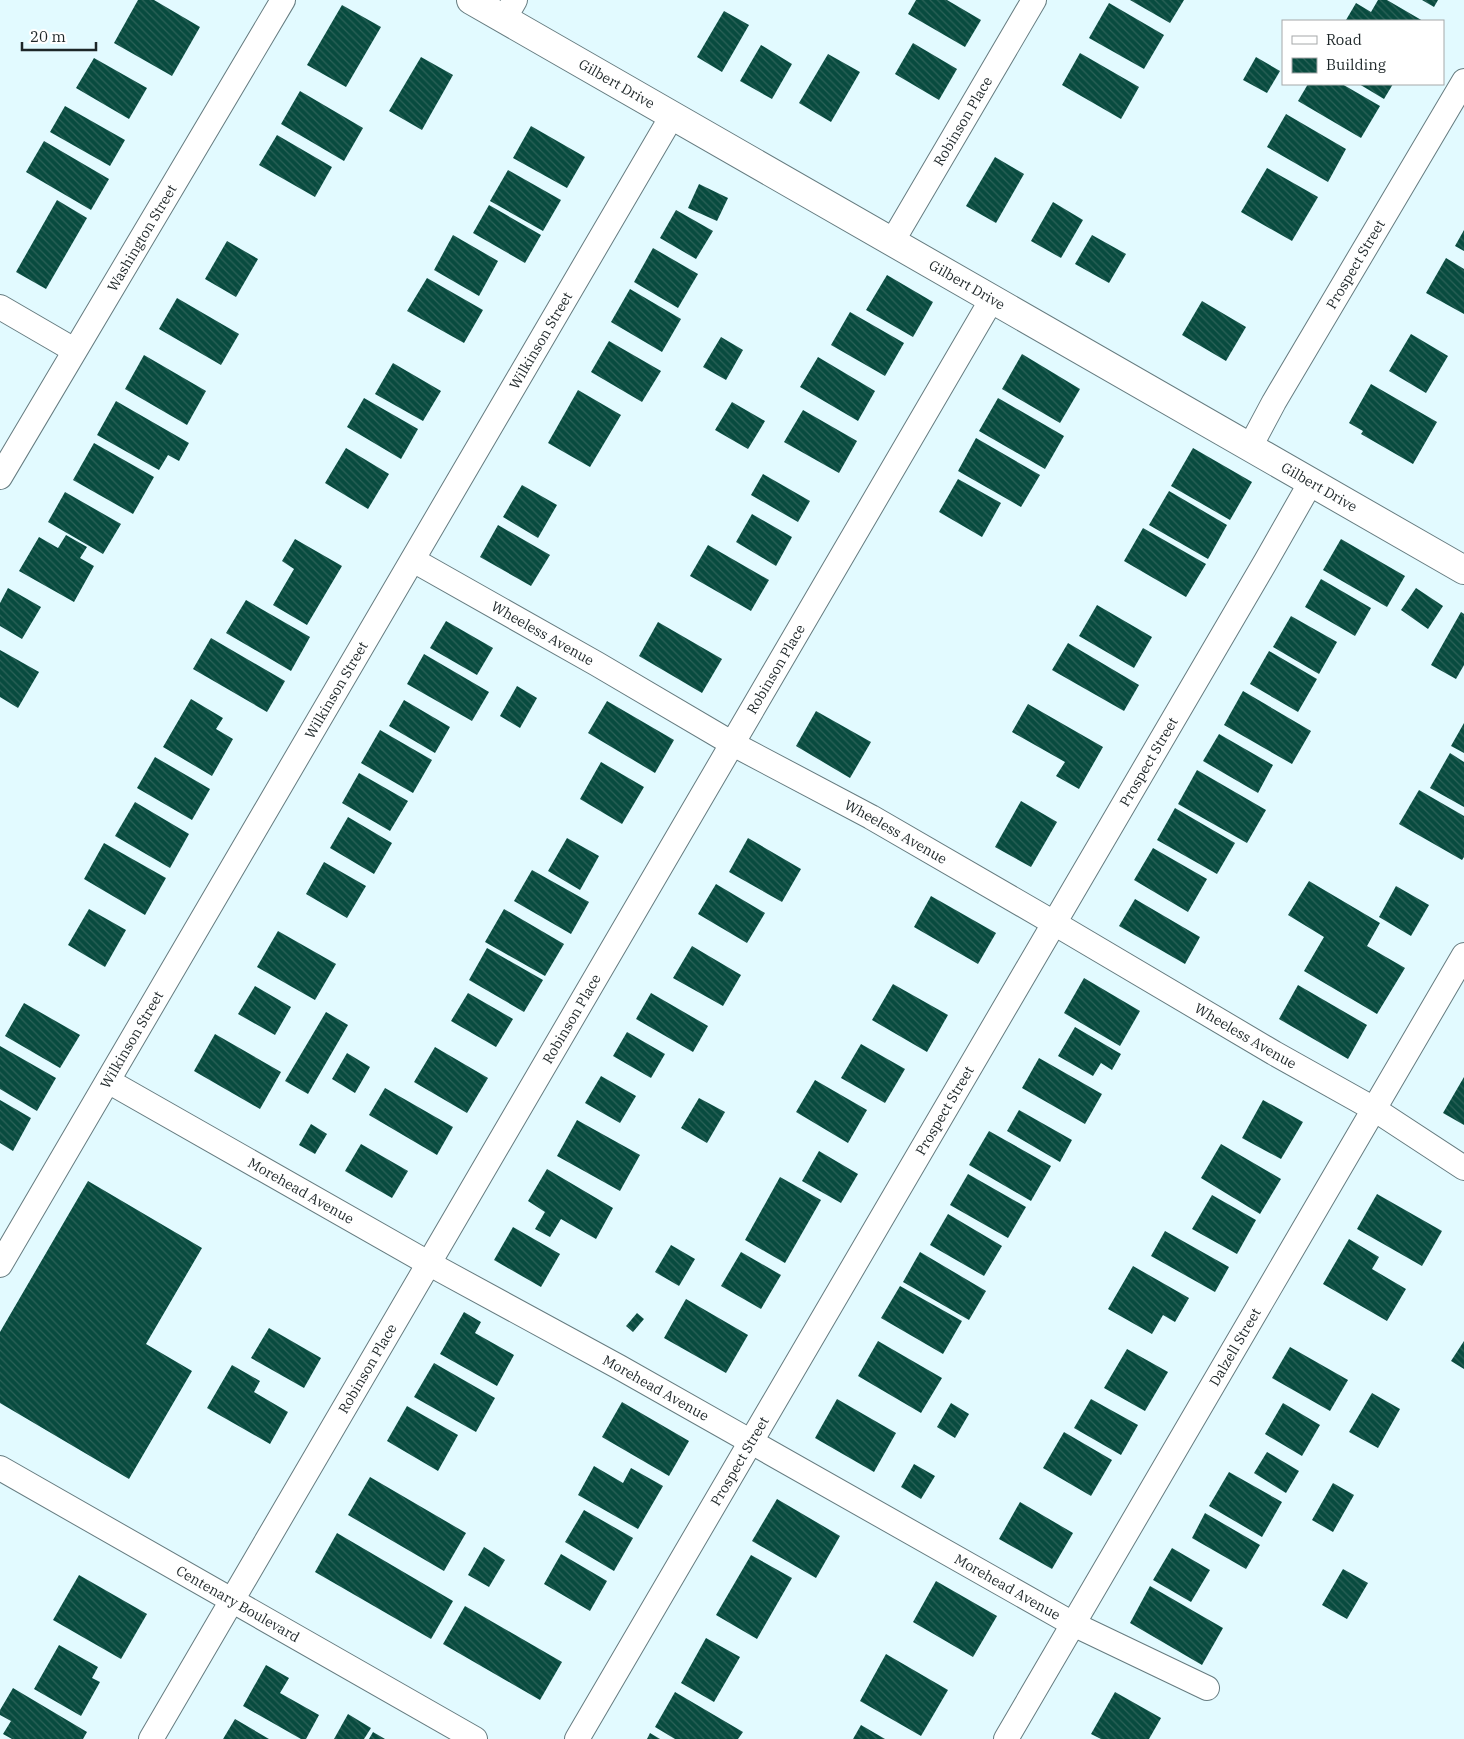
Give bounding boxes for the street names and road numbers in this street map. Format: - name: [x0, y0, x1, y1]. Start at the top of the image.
- street label: Gilbert Drive: [575, 55, 658, 113]
- street label: Robinson Place: [930, 73, 996, 169]
- street label: Washington Street: [103, 181, 181, 295]
- street label: Prospect Street: [1322, 216, 1389, 312]
- street label: Gilbert Drive: [926, 256, 1008, 314]
- street label: Wilkinson Street: [505, 289, 576, 392]
- street label: Gilbert Drive: [1278, 458, 1360, 516]
- street label: Wheeless Avenue: [488, 597, 597, 669]
- street label: Robinson Place: [743, 621, 809, 717]
- street label: Wilkinson Street: [301, 638, 372, 742]
- street label: Prospect Street: [1115, 714, 1182, 810]
- street label: Wheeless Avenue: [841, 796, 950, 868]
- street label: Robinson Place: [538, 971, 605, 1067]
- street label: Wilkinson Street: [96, 988, 167, 1092]
- street label: Wheeless Avenue: [1191, 999, 1300, 1073]
- street label: Prospect Street: [911, 1063, 978, 1159]
- street label: Morehead Avenue: [245, 1154, 357, 1228]
- street label: Dalzell Street: [1205, 1305, 1265, 1389]
- street label: Robinson Place: [334, 1320, 401, 1417]
- street label: Morehead Avenue: [600, 1351, 712, 1425]
- street label: Prospect Street: [706, 1413, 773, 1509]
- street label: Morehead Avenue: [951, 1550, 1064, 1624]
- street label: Centenary Boulevard: [173, 1561, 303, 1646]

